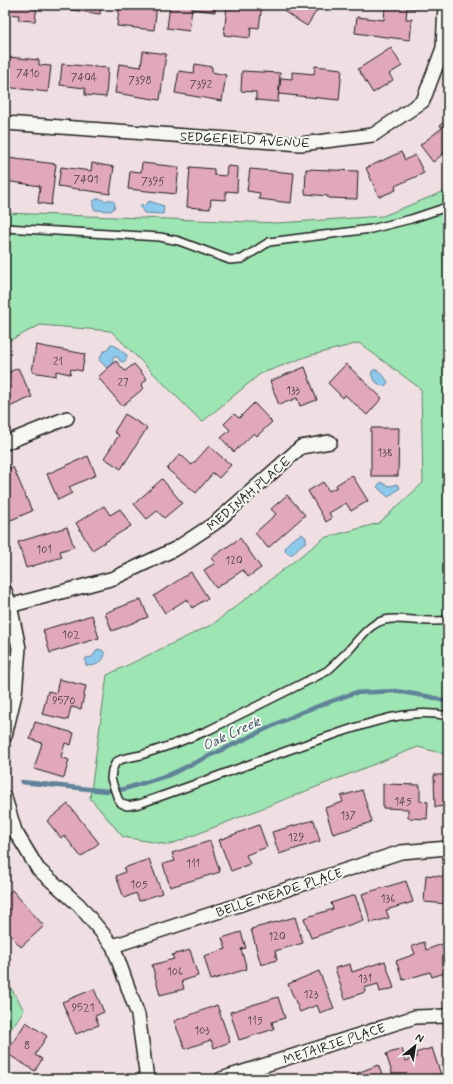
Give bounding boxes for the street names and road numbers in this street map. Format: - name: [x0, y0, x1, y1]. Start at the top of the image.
- street label: SEDGEFIELD AVENUE: [179, 129, 310, 152]
- street label: MEDINAH PLACE: [204, 453, 294, 535]
- street label: BELLE MEADE PLACE: [214, 865, 345, 922]
- street label: METAIRIE PLACE: [281, 1020, 388, 1069]

